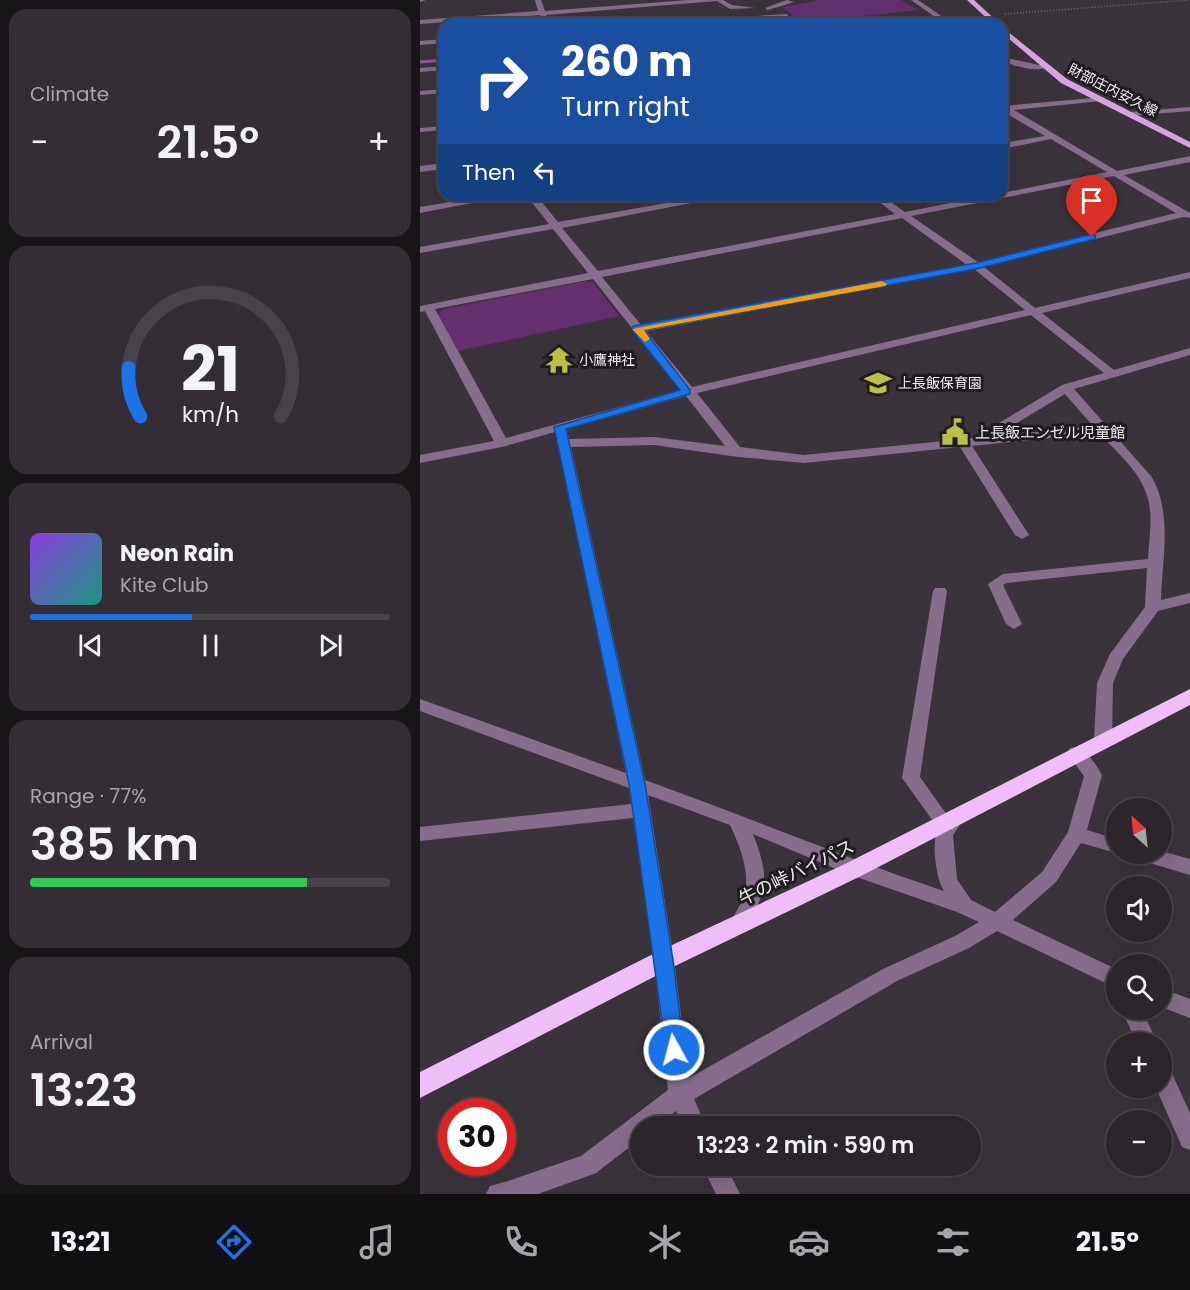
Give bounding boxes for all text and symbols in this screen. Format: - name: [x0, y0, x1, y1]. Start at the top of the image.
- text: 260 m: [561, 32, 693, 91]
- icon: right: [462, 42, 540, 120]
- street label: 財部庄内安久線: [1065, 59, 1161, 121]
- text: Climate: [30, 80, 109, 108]
- text: Turn right: [561, 88, 690, 125]
- text: 21.5°: [156, 111, 259, 174]
- text: −: [30, 119, 48, 166]
- text: +: [367, 119, 390, 166]
- icon: left: [528, 156, 561, 189]
- text: Then: [462, 157, 516, 188]
- pin: [1066, 175, 1117, 237]
- icon: arrive: [1075, 184, 1108, 217]
- text: 21: [180, 325, 240, 413]
- temple icon: 小鷹神社: [544, 345, 574, 375]
- place label: 小鷹神社: [579, 350, 635, 370]
- school or university icon: 上長飯保育園: [863, 368, 893, 398]
- place label: 上長飯保育園: [898, 373, 982, 393]
- text: km/h: [181, 399, 239, 430]
- public building icon: 上長飯エンゼル児童館: [940, 417, 970, 447]
- place label: 上長飯エンゼル児童館: [975, 422, 1125, 443]
- text: Neon Rain: [120, 538, 234, 569]
- text: Kite Club: [120, 571, 209, 599]
- icon: previous: [74, 629, 107, 662]
- icon: pause: [194, 629, 227, 662]
- icon: next: [314, 629, 347, 662]
- text: Range · 77%: [30, 782, 146, 810]
- north arrow: [1106, 798, 1172, 864]
- map controls: [1106, 798, 1172, 1176]
- text: 385 km: [30, 813, 199, 876]
- street label: 牛の峠バイパス: [734, 833, 858, 911]
- button: sound: [1106, 876, 1172, 942]
- button: search: [1106, 954, 1172, 1020]
- position arrow: [642, 1018, 706, 1082]
- text: Arrival: [30, 1028, 93, 1056]
- button: +: [1106, 1032, 1172, 1098]
- text: 13:23: [30, 1059, 138, 1122]
- speed limit sign: 30: [438, 1098, 516, 1176]
- button: −: [1106, 1110, 1172, 1176]
- text: 13:23 · 2 min · 590 m: [697, 1130, 914, 1161]
- icon: directions: [213, 1221, 255, 1263]
- icon: music: [356, 1221, 398, 1263]
- icon: phone: [500, 1221, 542, 1263]
- icon: climate: [644, 1221, 686, 1263]
- icon: car: [788, 1221, 830, 1263]
- icon: filters: [932, 1221, 974, 1263]
- text: 13:21: [51, 1223, 111, 1260]
- text: 21.5°: [1076, 1223, 1139, 1260]

